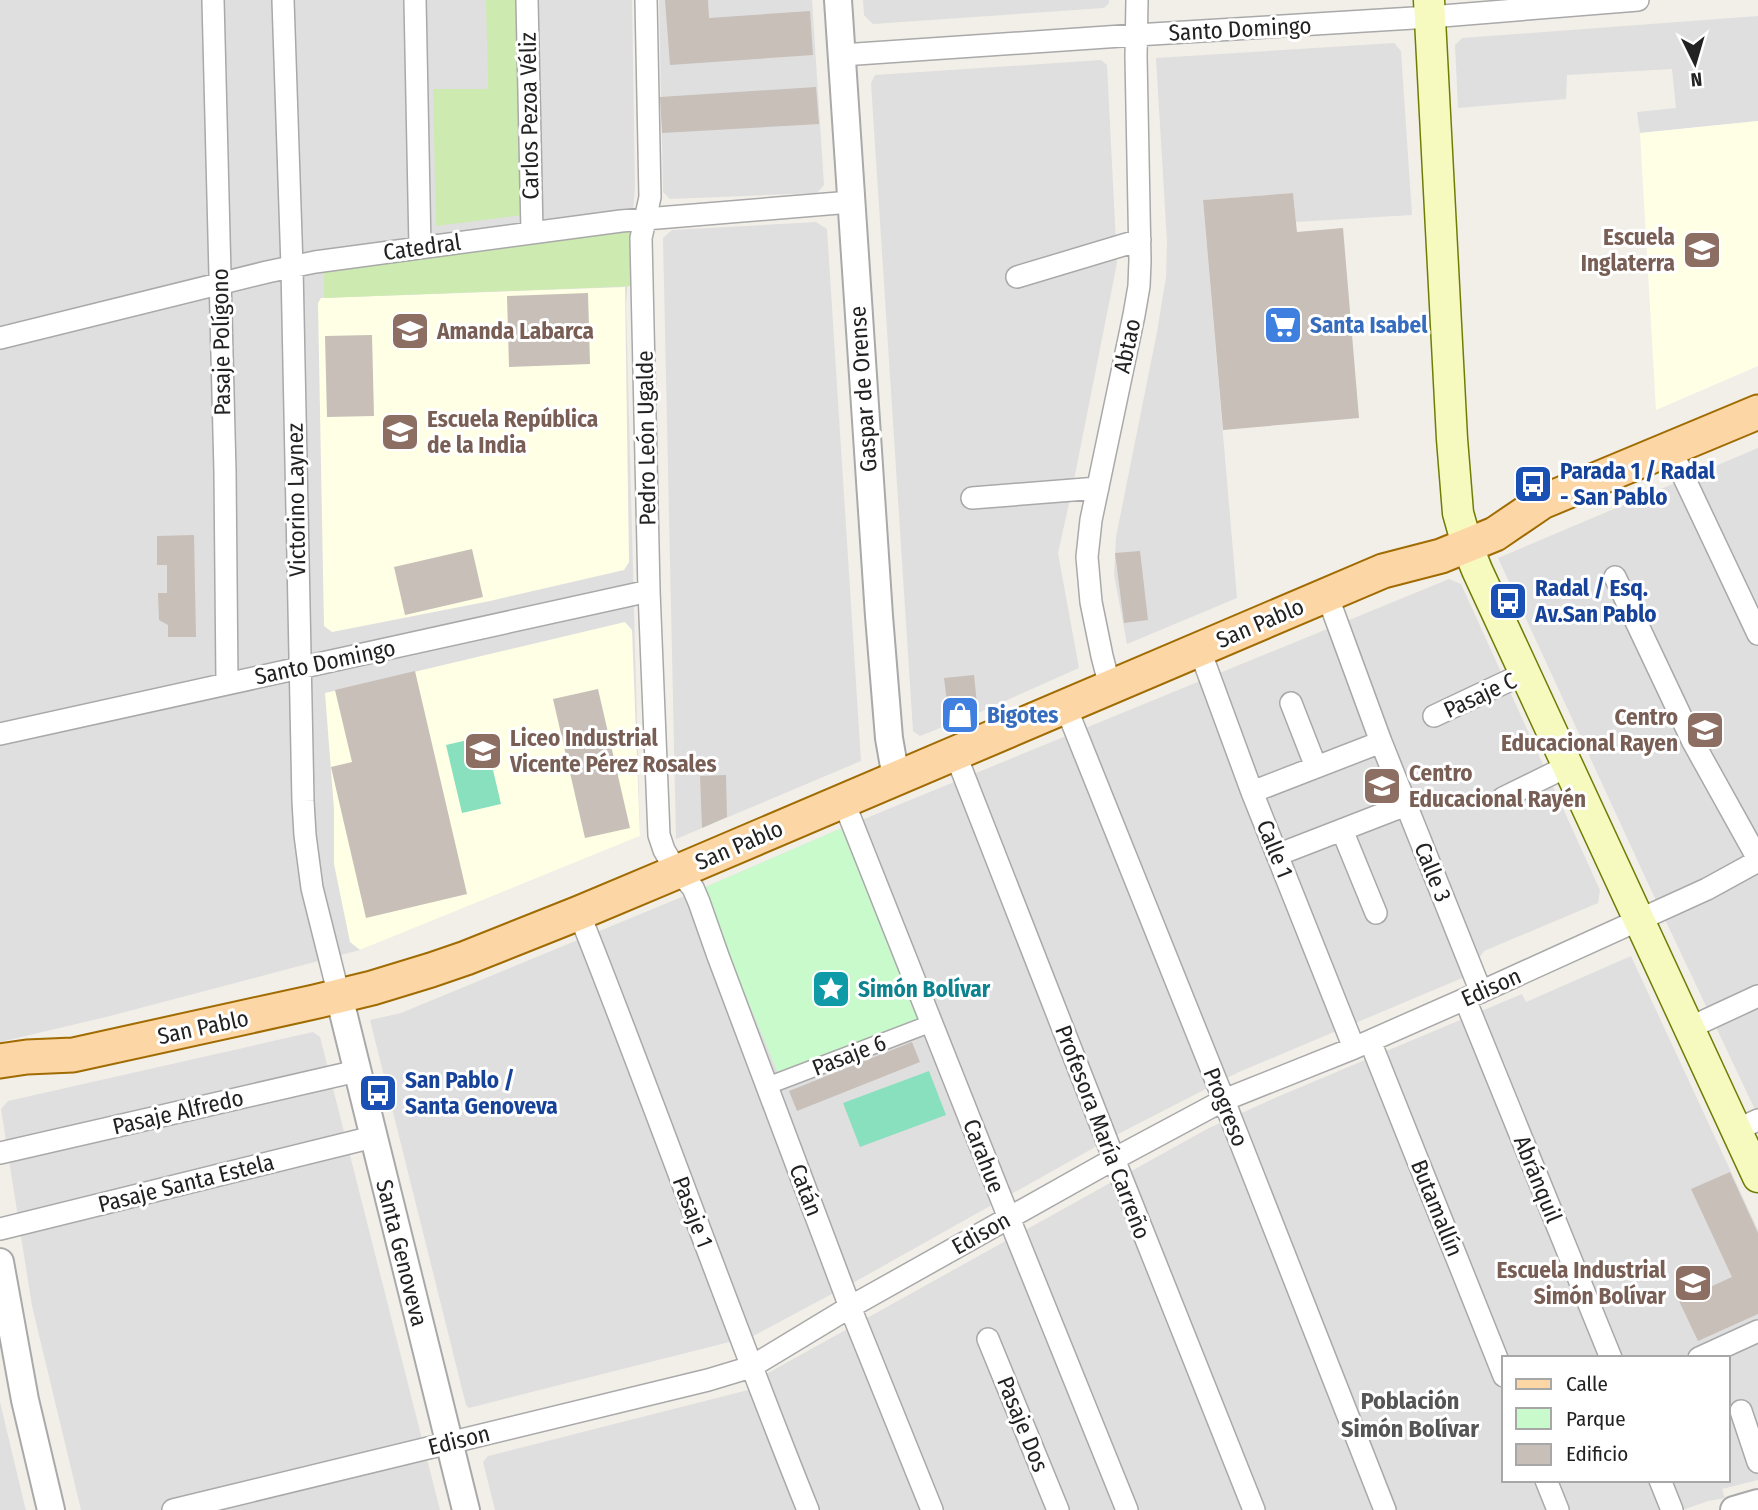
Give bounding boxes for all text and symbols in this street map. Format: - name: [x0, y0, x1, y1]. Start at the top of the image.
- street label: Santo Domingo: [1168, 11, 1312, 47]
- north arrow: [1660, 28, 1730, 98]
- street label: Carlos Pezoa Véliz: [514, 32, 544, 200]
- text: N: [1690, 67, 1703, 91]
- place label: Escuela Inglaterra: [1581, 223, 1675, 277]
- street label: Catedral: [381, 228, 463, 266]
- school or university icon: Escuela Inglaterra: [1681, 229, 1723, 271]
- street label: Pasaje Polígono: [206, 268, 236, 416]
- supermarket icon: Santa Isabel: [1262, 304, 1304, 346]
- street label: Gaspar de Orense: [843, 305, 883, 473]
- school or university icon: Amanda Labarca: [389, 310, 431, 352]
- place label: Santa Isabel: [1310, 311, 1428, 339]
- street label: Abtao: [1108, 316, 1146, 376]
- place label: Amanda Labarca: [436, 317, 594, 345]
- street label: Pedro León Ugalde: [630, 350, 662, 526]
- place label: Escuela República de la India: [427, 405, 598, 459]
- school or university icon: Escuela República de la India: [379, 411, 421, 453]
- street label: Victorino Laynez: [281, 423, 311, 577]
- place label: Parada 1 / Radal - San Pablo: [1560, 457, 1716, 511]
- bus stop icon: Parada 1 / Radal - San Pablo: [1512, 463, 1554, 505]
- place label: Radal / Esq. Av.San Pablo: [1534, 574, 1657, 628]
- bus stop icon: Radal / Esq. Av.San Pablo: [1487, 580, 1529, 622]
- street label: San Pablo: [1212, 592, 1308, 654]
- street label: Santo Domingo: [252, 633, 398, 691]
- street label: Pasaje C: [1439, 666, 1521, 724]
- shop icon: Bigotes: [939, 694, 981, 736]
- place label: Bigotes: [987, 701, 1058, 729]
- place label: Centro Educacional Rayen: [1501, 703, 1678, 757]
- school or university icon: Centro Educacional Rayen: [1684, 709, 1726, 751]
- place label: Liceo Industrial Vicente Pérez Rosales: [509, 724, 716, 778]
- school or university icon: Liceo Industrial Vicente Pérez Rosales: [462, 730, 504, 772]
- place label: Centro Educacional Rayén: [1409, 759, 1586, 813]
- school or university icon: Centro Educacional Rayén: [1361, 765, 1403, 807]
- street label: San Pablo: [691, 814, 787, 876]
- street label: Calle 1: [1251, 816, 1299, 882]
- street label: Calle 3: [1408, 838, 1458, 906]
- street label: Edison: [1457, 961, 1525, 1013]
- place icon: Simón Bolívar: [810, 968, 852, 1010]
- place label: Simón Bolívar: [858, 975, 991, 1003]
- street label: San Pablo: [155, 1004, 251, 1050]
- street label: Profesora María Carreño: [1049, 1021, 1157, 1243]
- street label: Pasaje 6: [808, 1028, 890, 1082]
- street label: Progreso: [1198, 1063, 1254, 1151]
- place label: San Pablo / Santa Genoveva: [405, 1066, 558, 1120]
- bus stop icon: San Pablo / Santa Genoveva: [357, 1072, 399, 1114]
- street label: Pasaje Alfredo: [110, 1083, 246, 1141]
- street label: Carahue: [957, 1115, 1011, 1197]
- street label: Abránquil: [1508, 1131, 1568, 1227]
- street label: Pasaje Santa Estela: [95, 1148, 277, 1218]
- street label: Butamallín: [1405, 1155, 1469, 1261]
- street label: Catán: [783, 1160, 829, 1220]
- street label: Pasaje 1: [667, 1172, 719, 1252]
- street label: Santa Genoveva: [370, 1177, 434, 1329]
- street label: Edison: [947, 1206, 1015, 1260]
- place label: Escuela Industrial Simón Bolívar: [1497, 1256, 1667, 1310]
- school or university icon: Escuela Industrial Simón Bolívar: [1672, 1262, 1714, 1304]
- legend: [1502, 1356, 1730, 1482]
- text: Calle: [1566, 1371, 1608, 1397]
- street label: Pasaje Dos: [991, 1372, 1055, 1476]
- district label: Población Simón Bolívar: [1341, 1387, 1479, 1443]
- text: Parque: [1566, 1406, 1626, 1432]
- street label: Edison: [425, 1419, 493, 1461]
- text: Edificio: [1566, 1441, 1628, 1467]

